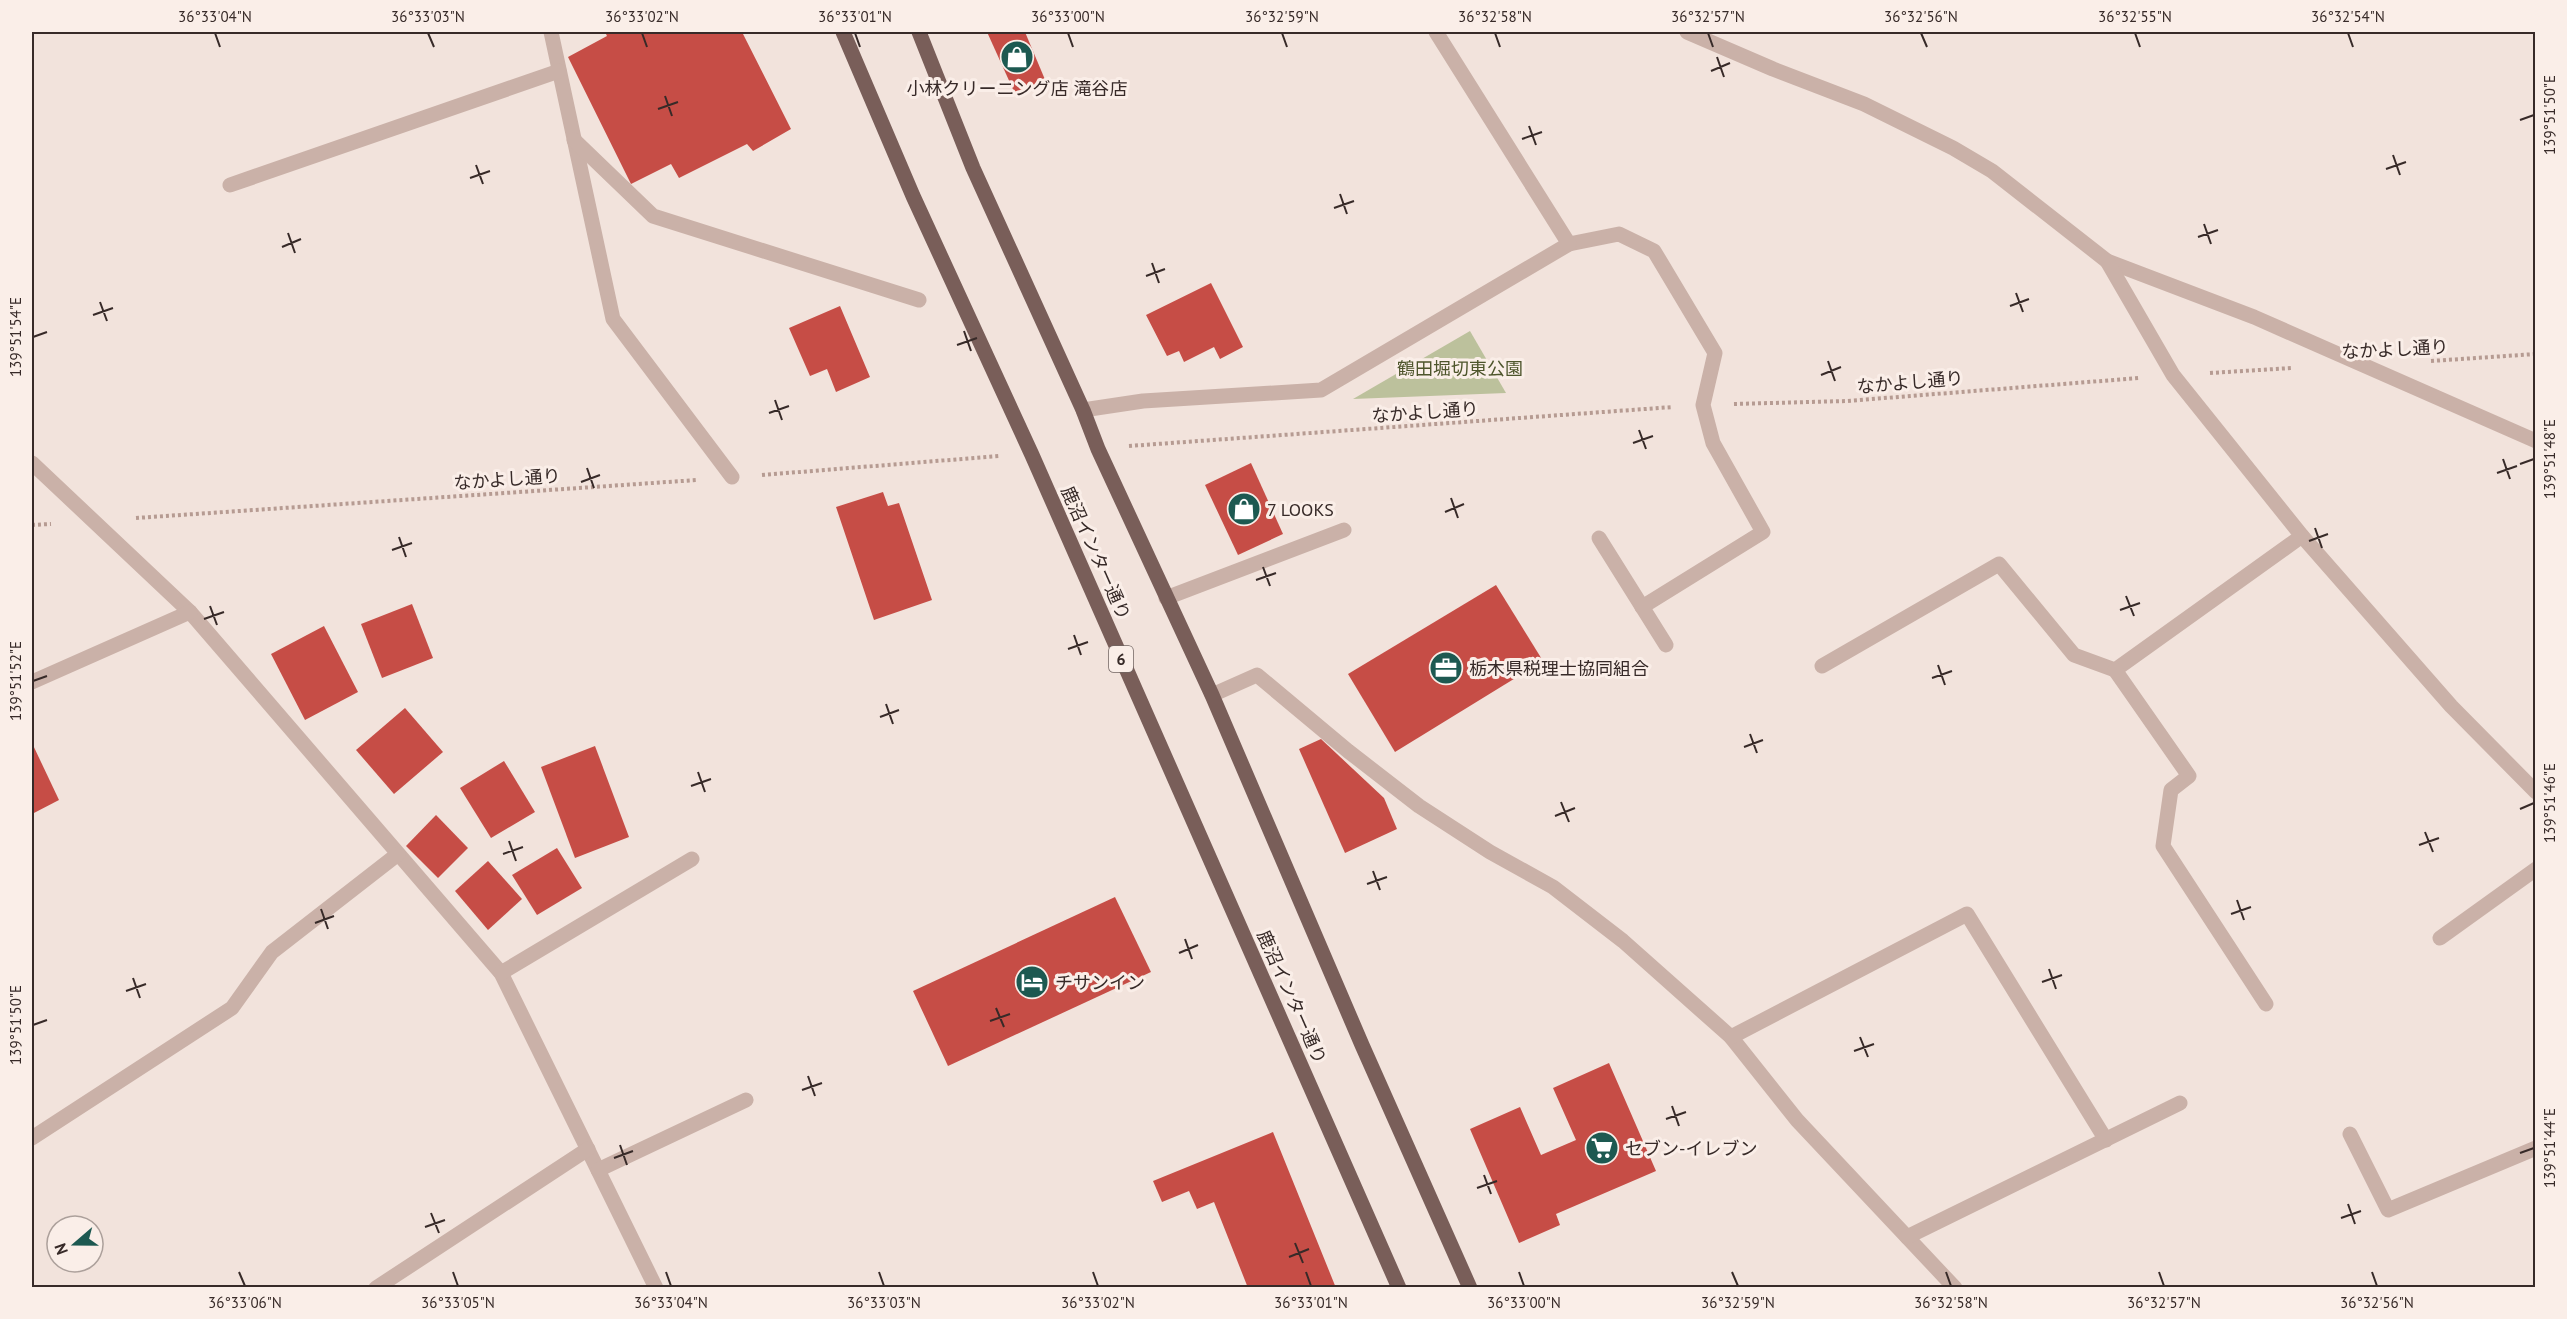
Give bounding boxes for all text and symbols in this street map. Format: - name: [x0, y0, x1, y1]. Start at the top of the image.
- text: 36°33'04"N: [178, 7, 252, 26]
- text: 36°33'03"N: [391, 7, 465, 26]
- text: 36°33'02"N: [605, 7, 679, 26]
- text: 36°33'01"N: [818, 7, 892, 26]
- text: 36°33'00"N: [1031, 7, 1105, 26]
- text: 36°32'59"N: [1245, 7, 1319, 26]
- text: 36°32'58"N: [1458, 7, 1532, 26]
- text: 36°32'57"N: [1671, 7, 1745, 26]
- text: 36°32'56"N: [1884, 7, 1958, 26]
- text: 36°32'55"N: [2098, 7, 2172, 26]
- text: 36°32'54"N: [2311, 7, 2385, 26]
- shop icon: 小林クリーニング店 滝谷店: [999, 39, 1035, 75]
- text: 139°51'50"E: [2540, 75, 2559, 155]
- place label: 小林クリーニング店 滝谷店: [907, 77, 1127, 100]
- text: 139°51'54"E: [6, 297, 25, 377]
- street label: なかよし通り: [2341, 335, 2449, 363]
- park label: 鶴田堀切東公園: [1397, 357, 1523, 380]
- street label: なかよし通り: [1856, 366, 1964, 398]
- street label: なかよし通り: [1371, 397, 1479, 427]
- text: 139°51'48"E: [2540, 419, 2559, 499]
- street label: なかよし通り: [453, 464, 561, 494]
- street label: 鹿沼インター通り: [1056, 483, 1136, 623]
- shop icon: 7 LOOKS: [1226, 491, 1262, 527]
- place label: 7 LOOKS: [1267, 498, 1334, 521]
- text: 139°51'52"E: [6, 641, 25, 721]
- road number: 6: [1109, 646, 1133, 672]
- office icon: 栃木県税理士協同組合: [1428, 650, 1464, 686]
- place label: 栃木県税理士協同組合: [1469, 657, 1649, 680]
- text: 139°51'46"E: [2540, 763, 2559, 843]
- street label: 鹿沼インター通り: [1252, 927, 1332, 1067]
- hotel icon: チサンイン: [1014, 964, 1050, 1000]
- place label: チサンイン: [1055, 971, 1145, 994]
- text: 139°51'50"E: [6, 985, 25, 1065]
- text: 139°51'44"E: [2540, 1108, 2559, 1188]
- supermarket icon: セブン-イレブン: [1584, 1130, 1620, 1166]
- place label: セブン-イレブン: [1625, 1137, 1757, 1160]
- north arrow: [45, 1214, 105, 1274]
- text: N: [50, 1241, 72, 1257]
- text: 36°33'06"N: [208, 1293, 282, 1312]
- text: 36°33'05"N: [421, 1293, 495, 1312]
- text: 36°33'04"N: [634, 1293, 708, 1312]
- text: 36°33'03"N: [847, 1293, 921, 1312]
- text: 36°33'02"N: [1061, 1293, 1135, 1312]
- text: 36°33'01"N: [1274, 1293, 1348, 1312]
- text: 36°33'00"N: [1487, 1293, 1561, 1312]
- text: 36°32'59"N: [1701, 1293, 1775, 1312]
- text: 36°32'58"N: [1914, 1293, 1988, 1312]
- text: 36°32'57"N: [2127, 1293, 2201, 1312]
- text: 36°32'56"N: [2340, 1293, 2414, 1312]

